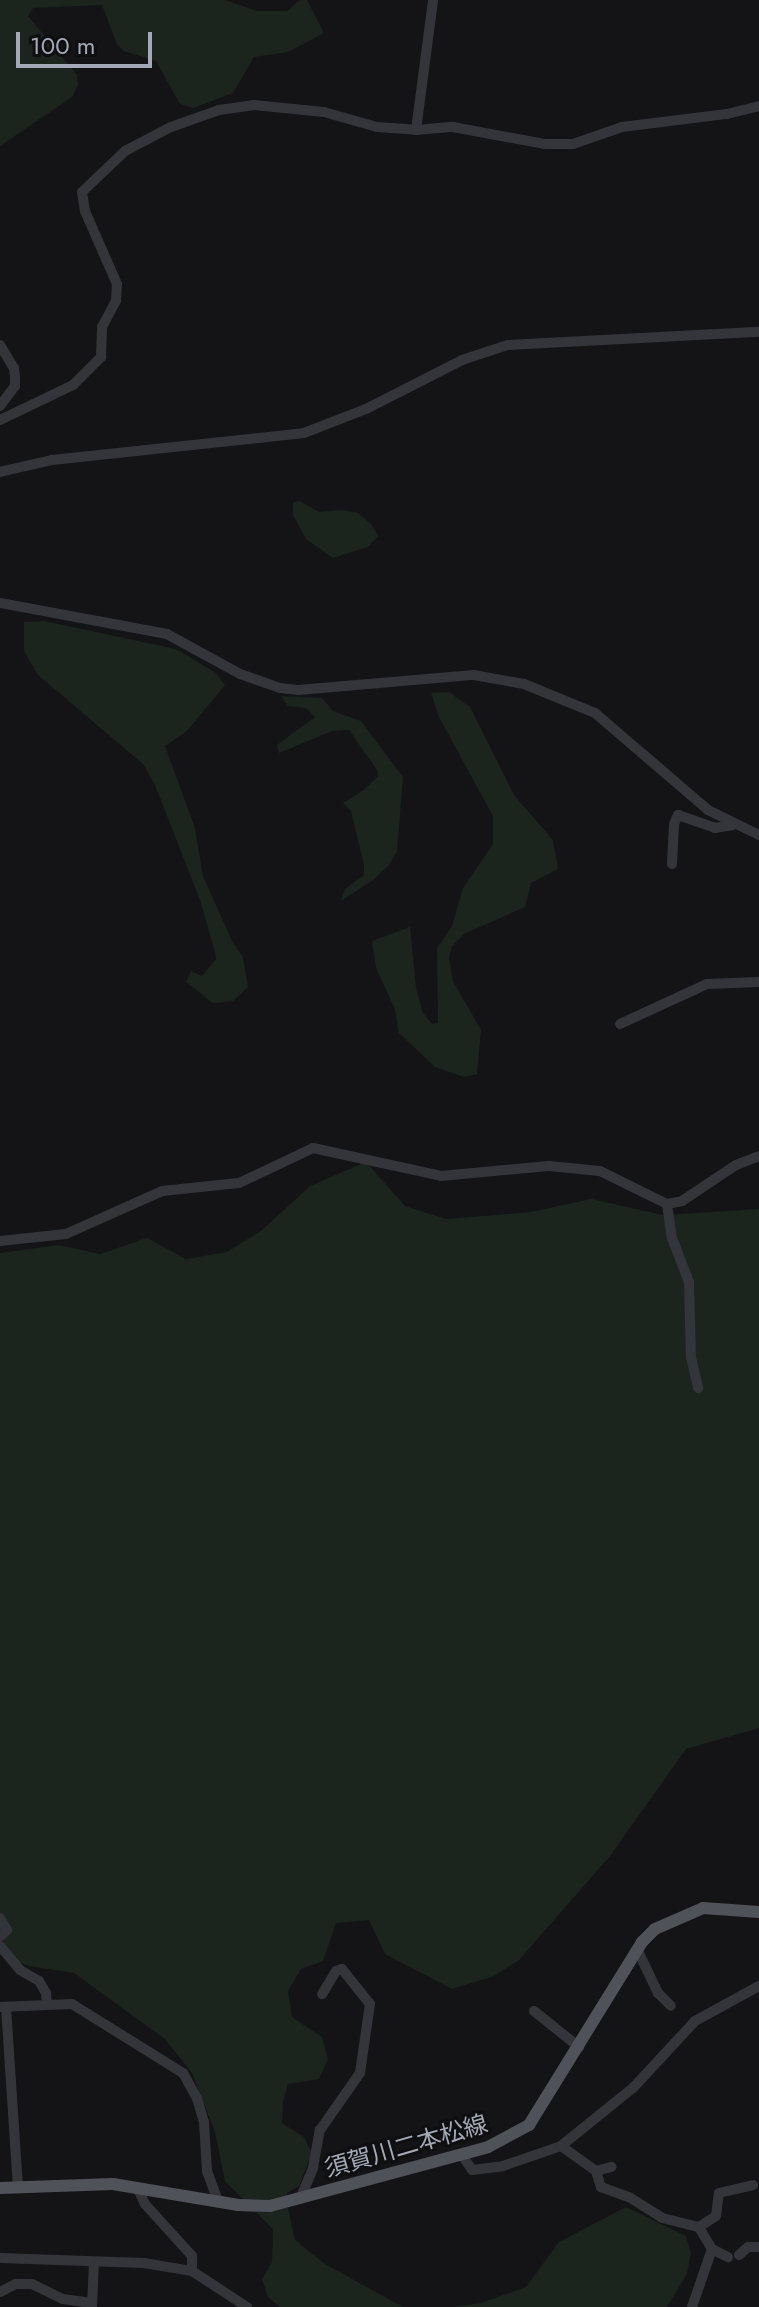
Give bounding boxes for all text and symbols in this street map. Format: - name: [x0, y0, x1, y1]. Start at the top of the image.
- scale bar: [20, 16, 156, 66]
- text: 100 m: [30, 28, 96, 63]
- street label: 須賀川二本松線: [321, 2109, 491, 2183]

